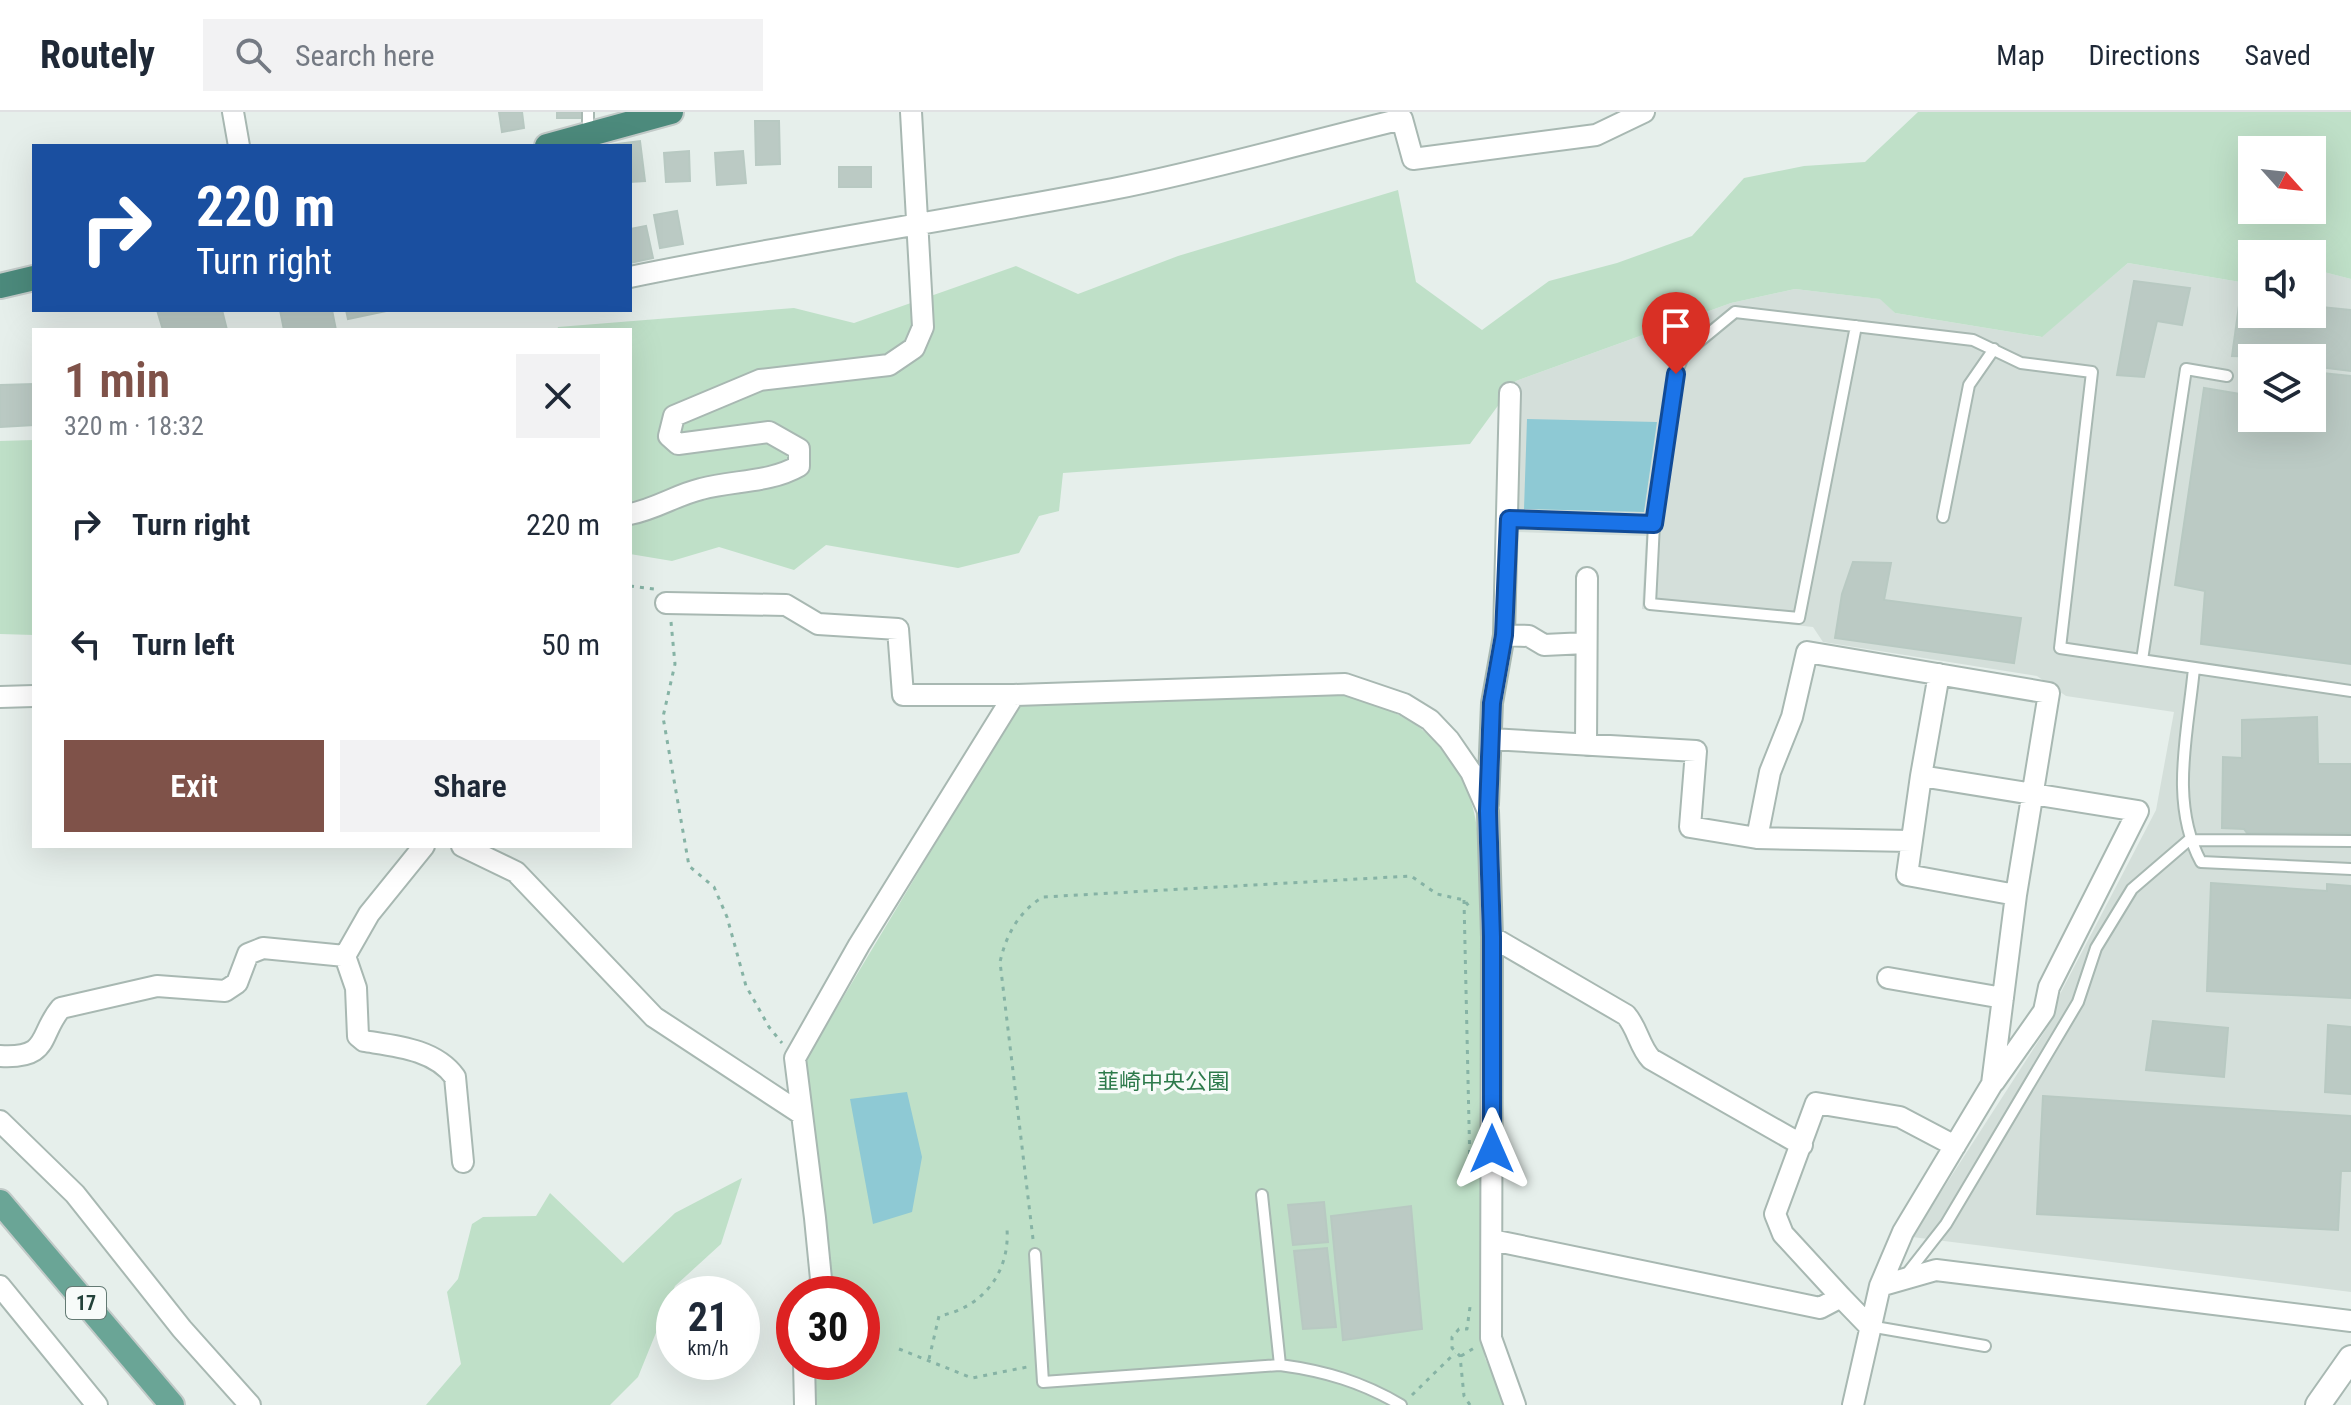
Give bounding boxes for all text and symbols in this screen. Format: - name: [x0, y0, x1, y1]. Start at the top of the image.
- search box: [203, 19, 763, 91]
- text: Routely: [40, 33, 155, 77]
- icon: search: [231, 33, 275, 77]
- text: Search here: [295, 38, 435, 73]
- text: Map: [1996, 39, 2045, 72]
- text: Directions: [2089, 39, 2200, 72]
- text: Saved: [2244, 39, 2311, 72]
- north arrow: [2238, 136, 2326, 224]
- map controls: [2238, 136, 2326, 432]
- text: 220 m: [196, 174, 335, 240]
- icon: right: [64, 176, 168, 280]
- button: sound: [2238, 240, 2326, 328]
- text: Turn right: [196, 241, 332, 283]
- pin: [1642, 292, 1710, 374]
- icon: arrive: [1654, 304, 1698, 348]
- button: layers: [2238, 344, 2326, 432]
- text: 1 min: [64, 352, 170, 409]
- button: close: [516, 354, 600, 438]
- text: 320 m · 18:32: [64, 411, 204, 441]
- icon: right: [64, 502, 108, 546]
- text: Turn right: [132, 507, 250, 542]
- text: 220 m: [526, 507, 600, 542]
- icon: left: [64, 622, 108, 666]
- text: Turn left: [132, 627, 235, 662]
- text: 50 m: [541, 627, 600, 662]
- button: Exit: [64, 740, 324, 832]
- button: Share: [340, 740, 600, 832]
- park label: 韮崎中央公園: [1097, 1069, 1229, 1094]
- position arrow: [1450, 1107, 1534, 1191]
- speed limit sign: 30: [776, 1276, 880, 1380]
- road number: 17: [66, 1287, 106, 1319]
- text: 21: [688, 1294, 728, 1341]
- text: km/h: [687, 1336, 729, 1360]

